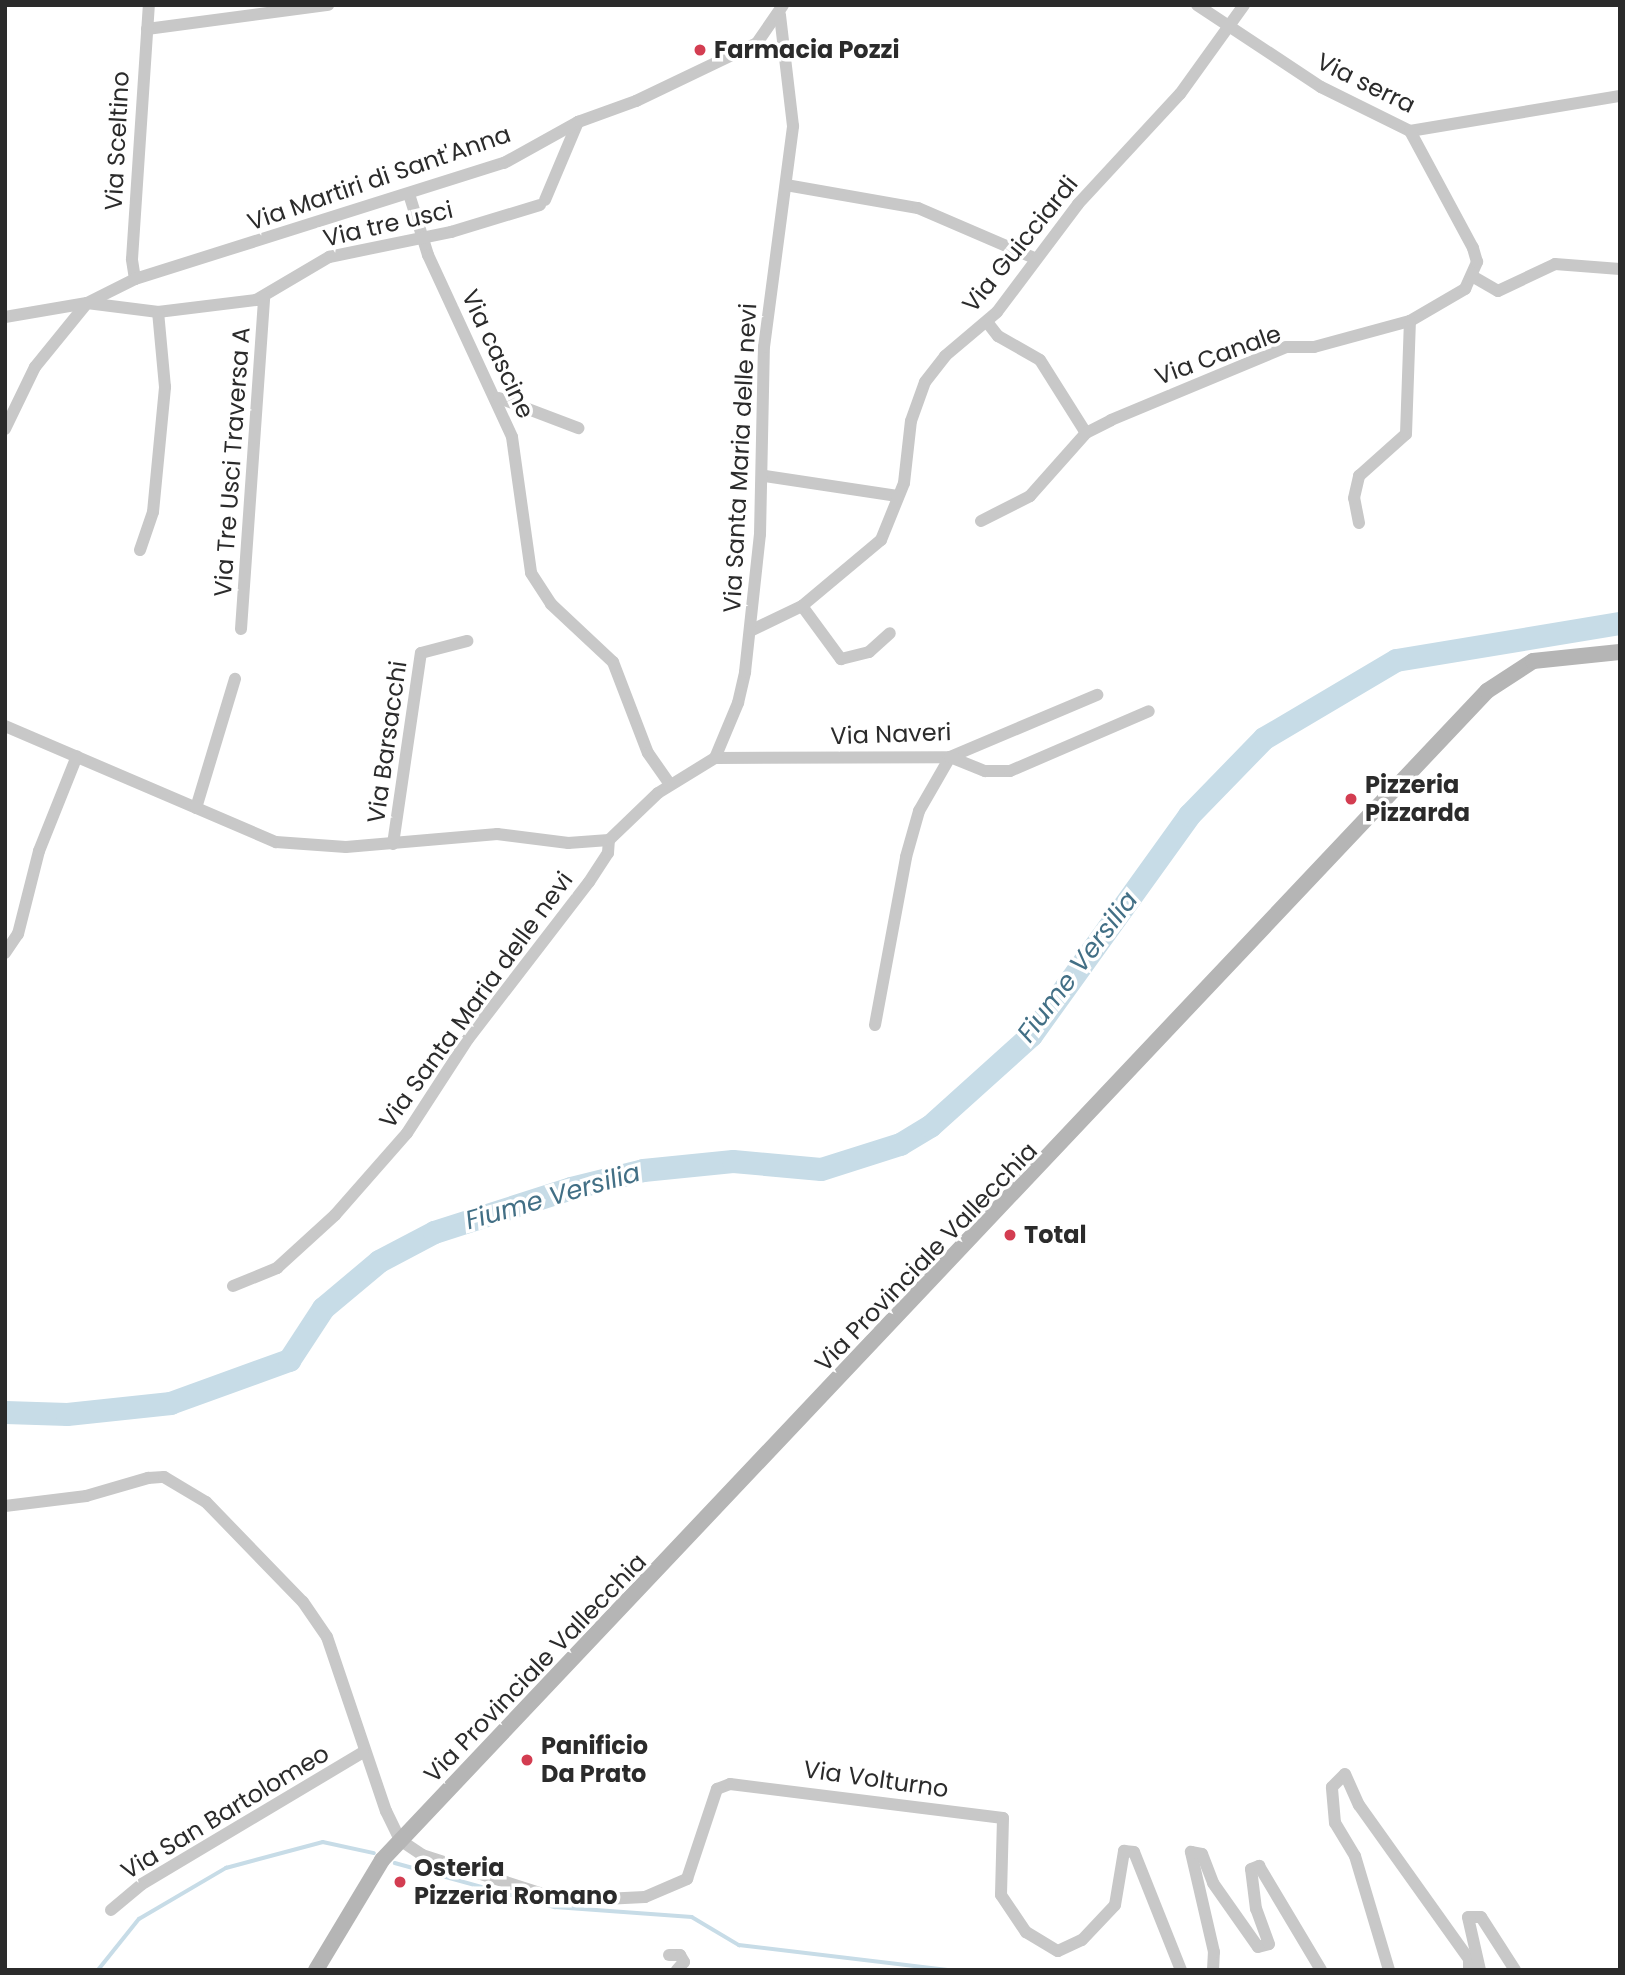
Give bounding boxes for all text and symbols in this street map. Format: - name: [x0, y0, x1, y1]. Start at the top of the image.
- place label: Farmacia Pozzi: [714, 36, 900, 64]
- marker: Farmacia Pozzi: [692, 42, 708, 58]
- street label: Via serra: [1312, 47, 1420, 119]
- street label: Via Sceltino: [99, 71, 135, 211]
- street label: Via Martiri di Sant'Anna: [244, 119, 514, 237]
- street label: Via Guicciardi: [956, 170, 1084, 318]
- street label: Via tre usci: [320, 195, 456, 253]
- street label: Via cascine: [456, 285, 540, 423]
- street label: Via Santa Maria delle nevi: [718, 302, 762, 614]
- street label: Via Canale: [1151, 319, 1285, 391]
- street label: Via Tre Usci Traversa A: [208, 326, 256, 598]
- street label: Via Barsacchi: [361, 659, 413, 825]
- street label: Via Naveri: [830, 717, 952, 751]
- place label: Pizzeria Pizzarda: [1365, 771, 1470, 827]
- marker: Pizzeria Pizzarda: [1343, 791, 1359, 807]
- street label: Via Santa Maria delle nevi: [373, 866, 579, 1134]
- water label: Fiume Versilia: [1011, 886, 1145, 1048]
- street label: Via Provinciale Vallecchia: [809, 1136, 1043, 1378]
- water label: Fiume Versilia: [462, 1157, 644, 1237]
- place label: Total: [1024, 1221, 1087, 1249]
- marker: Total: [1002, 1227, 1018, 1243]
- street label: Via Provinciale Vallecchia: [418, 1547, 652, 1789]
- place label: Panificio Da Prato: [541, 1732, 648, 1788]
- street label: Via San Bartolomeo: [116, 1739, 334, 1885]
- marker: Panificio Da Prato: [519, 1752, 535, 1768]
- street label: Via Volturno: [802, 1755, 950, 1803]
- place label: Osteria Pizzeria Romano: [414, 1854, 617, 1910]
- marker: Osteria Pizzeria Romano: [392, 1874, 408, 1890]

